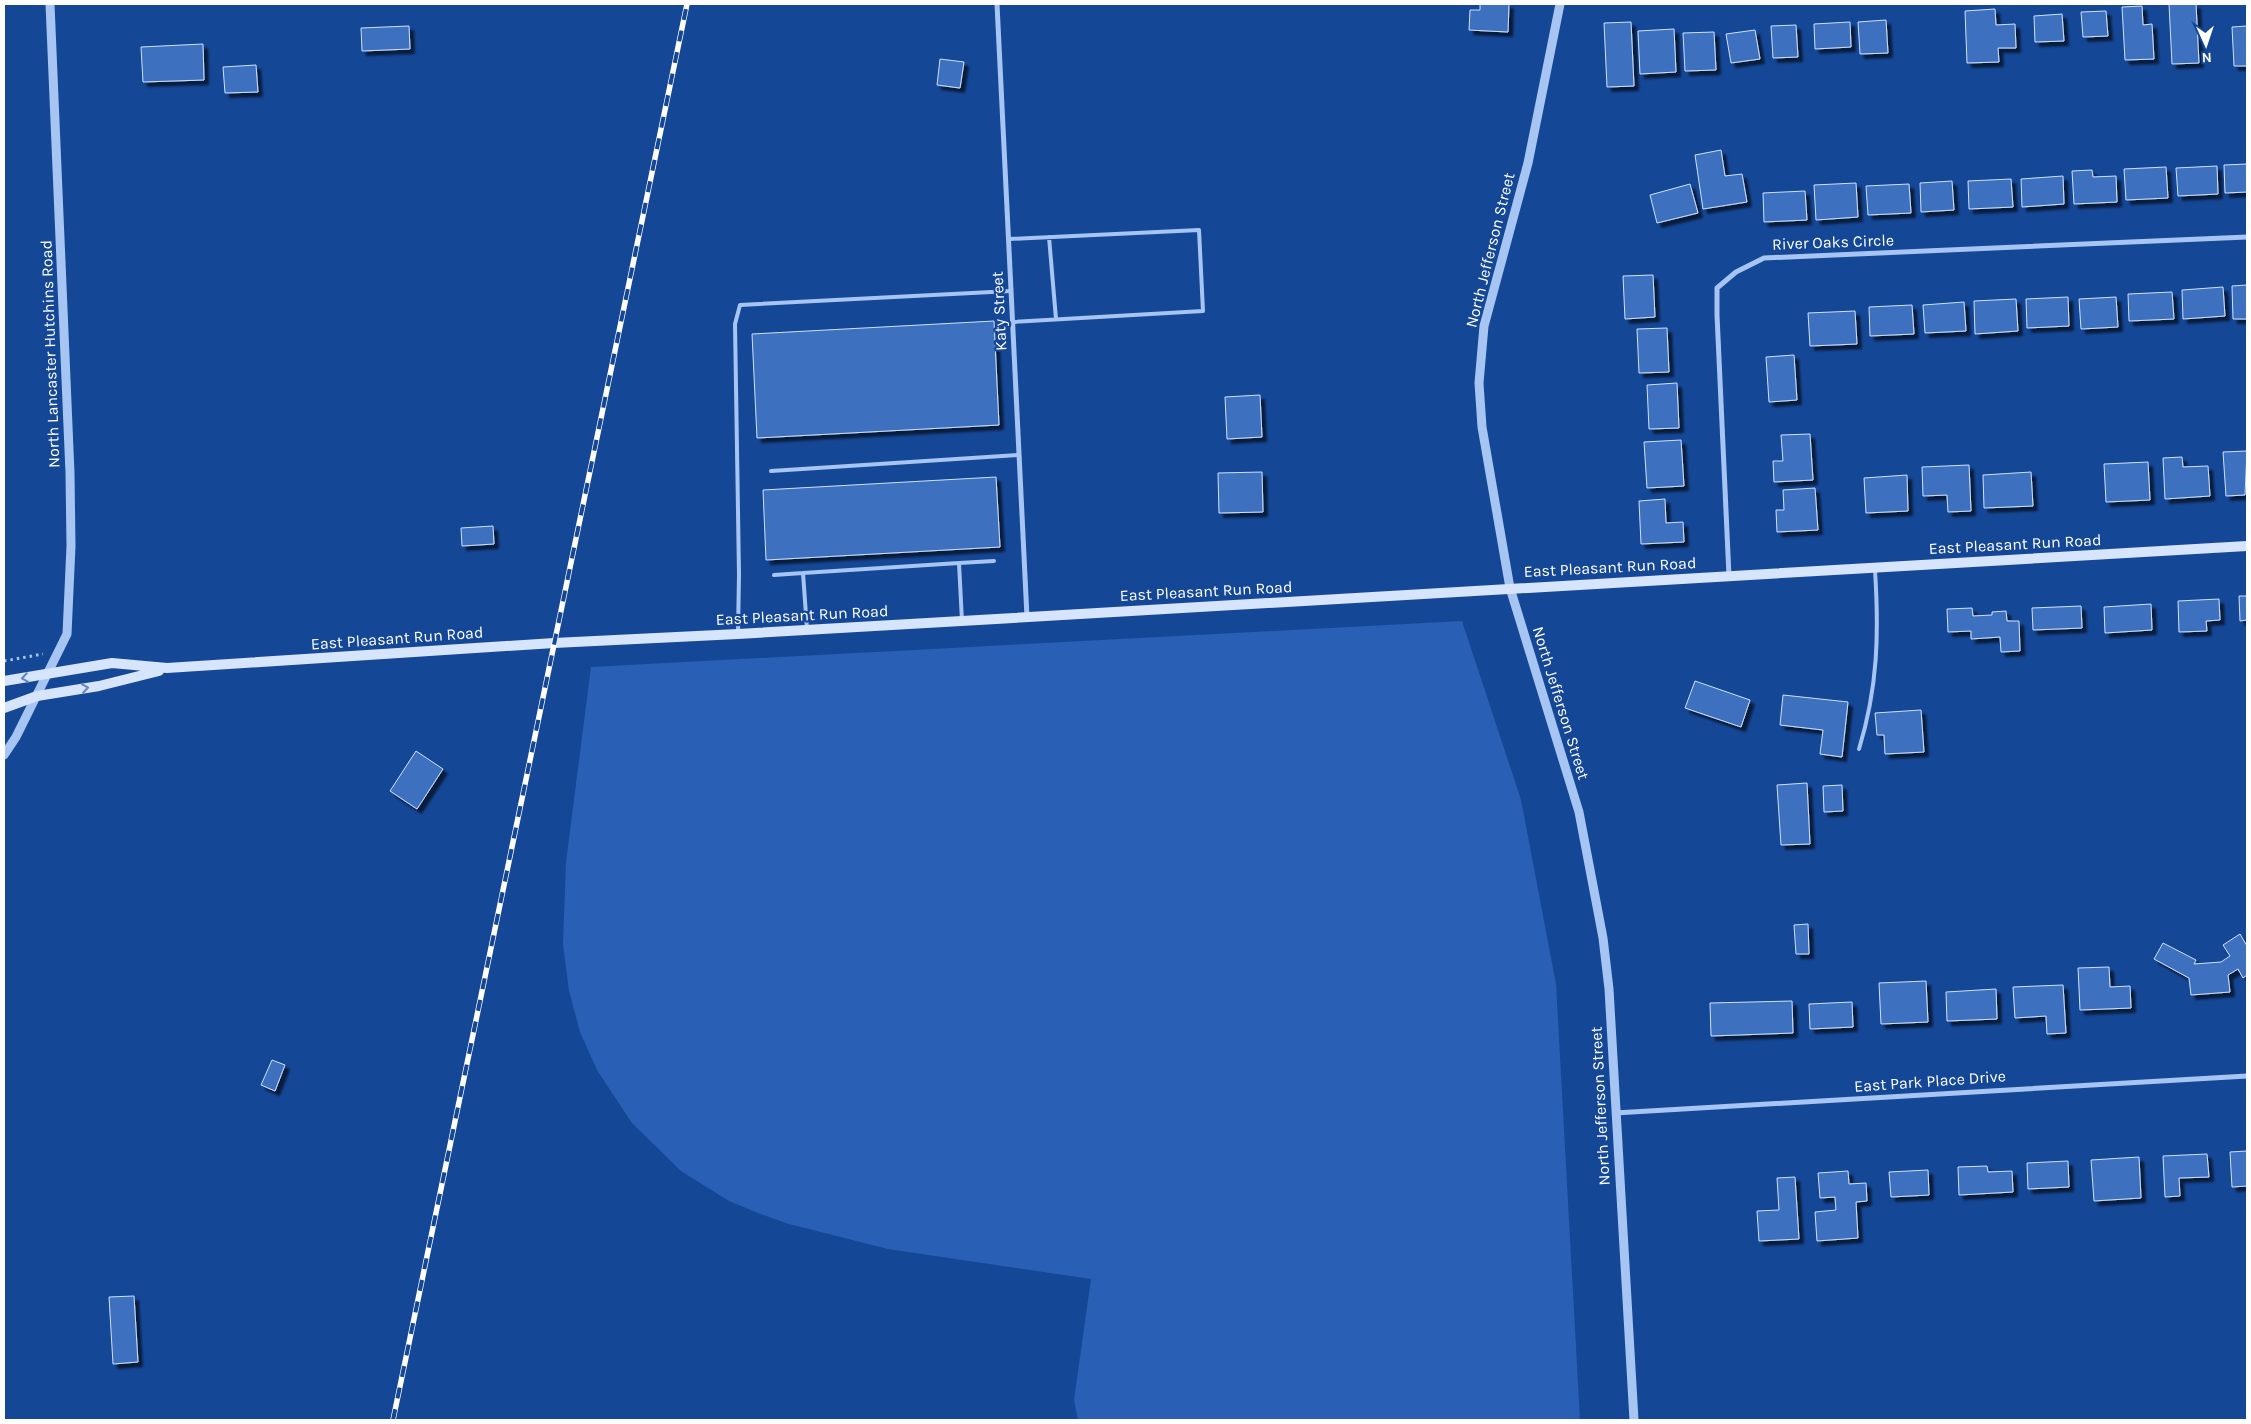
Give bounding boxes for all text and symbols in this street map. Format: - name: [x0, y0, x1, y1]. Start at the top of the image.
- north arrow: [2181, 20, 2231, 70]
- text: N: [2201, 49, 2212, 66]
- street label: North Jefferson Street: [1462, 171, 1518, 329]
- street label: River Oaks Circle: [1772, 230, 1894, 254]
- street label: North Lancaster Hutchins Road: [37, 240, 63, 468]
- street label: Katy Street: [987, 271, 1011, 351]
- street label: East Pleasant Run Road: [1928, 530, 2102, 558]
- street label: East Pleasant Run Road: [1523, 553, 1697, 581]
- street label: East Pleasant Run Road: [1119, 577, 1293, 605]
- street label: East Pleasant Run Road: [715, 601, 889, 629]
- street label: East Pleasant Run Road: [310, 622, 484, 654]
- street label: North Jefferson Street: [1529, 624, 1593, 782]
- one-way arrow: [21, 672, 29, 683]
- one-way arrow: [81, 684, 90, 694]
- street label: North Jefferson Street: [1586, 1026, 1614, 1186]
- street label: East Park Place Drive: [1853, 1066, 2007, 1096]

